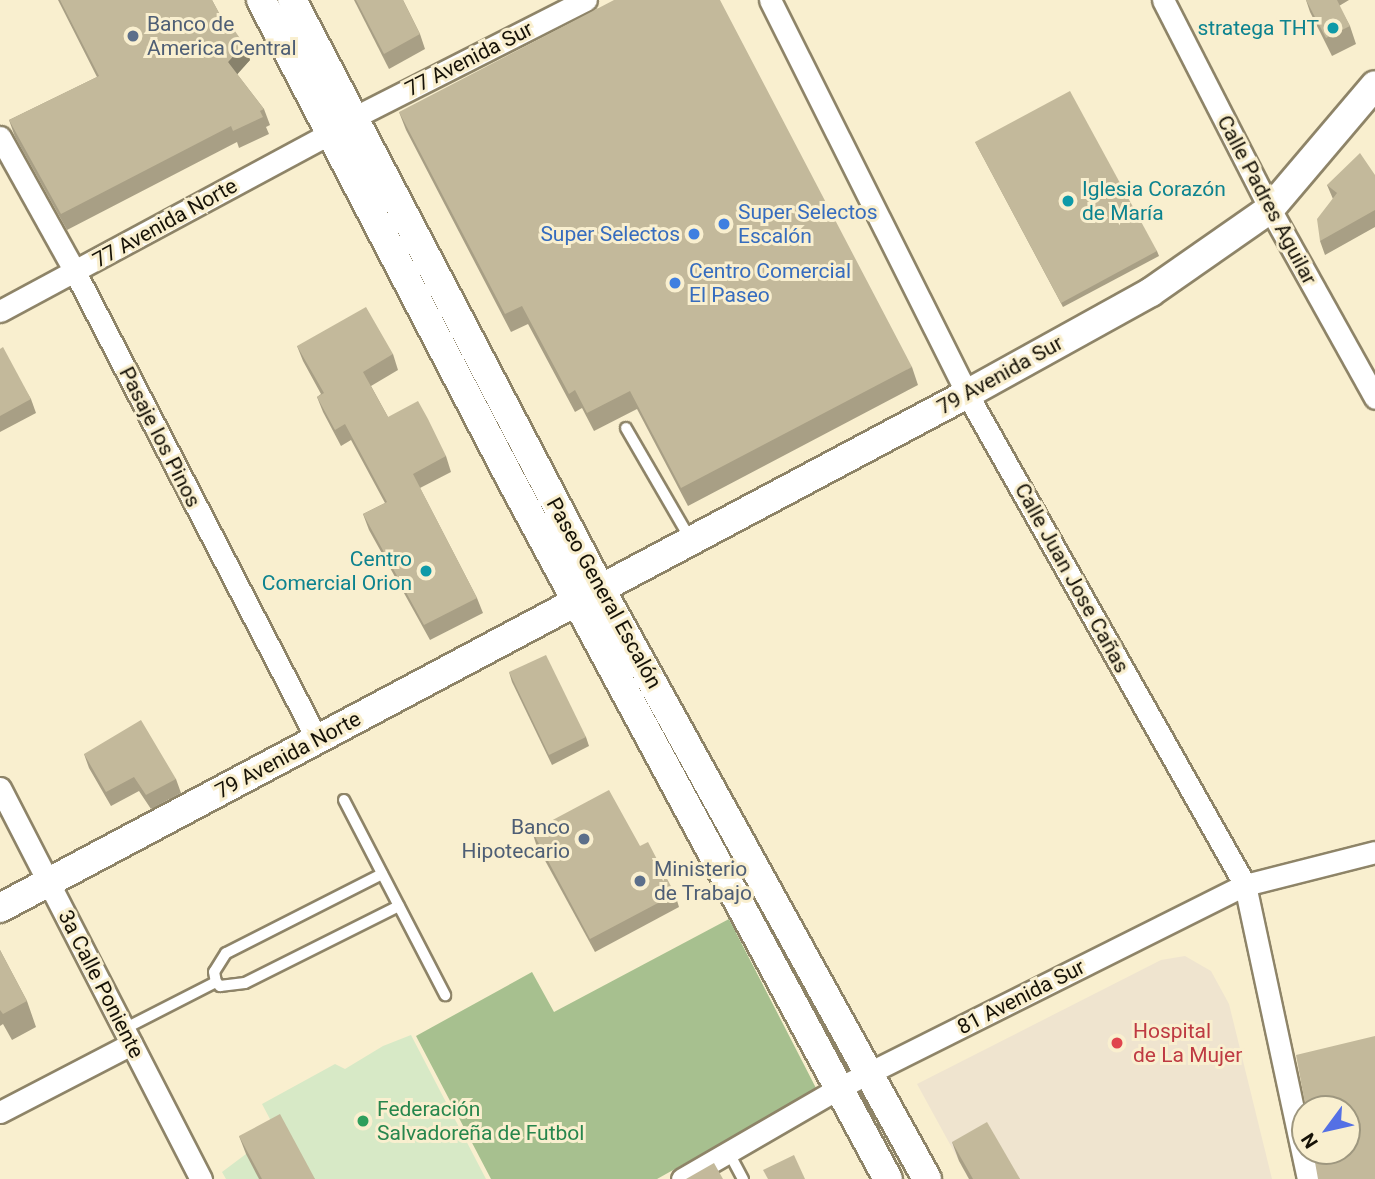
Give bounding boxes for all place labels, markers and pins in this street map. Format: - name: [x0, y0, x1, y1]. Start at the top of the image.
- place label: Banco de America Central: [147, 11, 297, 61]
- place label: stratega THT: [1197, 15, 1319, 41]
- marker: stratega THT: [1325, 20, 1341, 36]
- marker: Banco de America Central: [125, 28, 141, 44]
- place label: Iglesia Corazón de María: [1082, 176, 1226, 226]
- marker: Iglesia Corazón de María: [1060, 193, 1076, 209]
- place label: Super Selectos Escalón: [738, 199, 878, 249]
- marker: Super Selectos Escalón: [716, 216, 732, 232]
- place label: Super Selectos: [540, 221, 680, 247]
- marker: Super Selectos: [686, 226, 702, 242]
- place label: Centro Comercial El Paseo: [689, 258, 851, 308]
- marker: Centro Comercial El Paseo: [667, 275, 683, 291]
- place label: Centro Comercial Orion: [262, 546, 412, 596]
- marker: Centro Comercial Orion: [418, 563, 434, 579]
- place label: Banco Hipotecario: [462, 814, 570, 864]
- marker: Banco Hipotecario: [576, 831, 592, 847]
- place label: Ministerio de Trabajo: [654, 856, 752, 906]
- marker: Ministerio de Trabajo: [632, 873, 648, 889]
- place label: Hospital de La Mujer: [1133, 1018, 1242, 1068]
- marker: Hospital de La Mujer: [1107, 1033, 1127, 1053]
- place label: Federación Salvadoreña de Futbol: [377, 1096, 584, 1146]
- marker: Federación Salvadoreña de Futbol: [355, 1113, 371, 1129]

